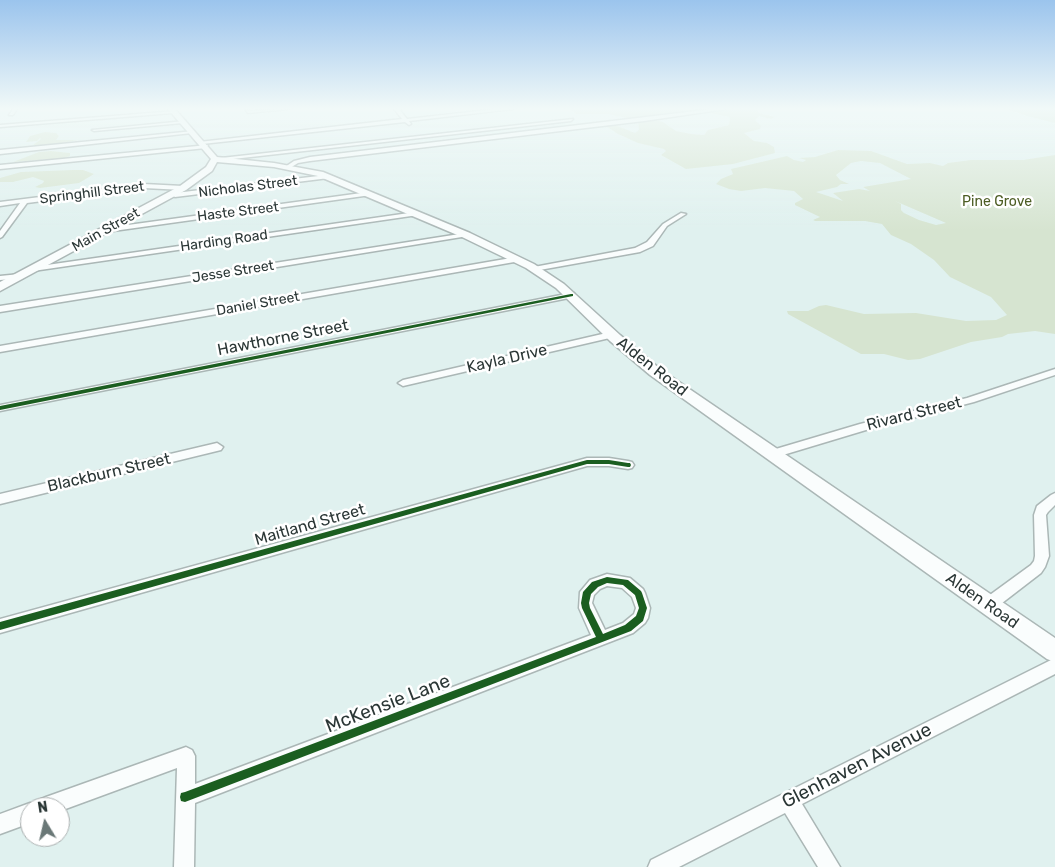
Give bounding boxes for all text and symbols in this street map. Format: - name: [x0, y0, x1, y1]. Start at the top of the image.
- street label: Nicholas Street: [198, 173, 298, 201]
- street label: Springhill Street: [39, 178, 145, 208]
- park label: Pine Grove: [962, 194, 1032, 210]
- street label: Haste Street: [196, 199, 280, 225]
- street label: Main Street: [69, 205, 143, 255]
- street label: Harding Road: [179, 227, 269, 255]
- street label: Jesse Street: [191, 257, 275, 287]
- street label: Daniel Street: [215, 288, 301, 320]
- street label: Hawthorne Street: [216, 316, 350, 360]
- street label: Alden Road: [613, 333, 691, 401]
- street label: Kayla Drive: [465, 340, 549, 378]
- street label: Rivard Street: [864, 393, 964, 435]
- street label: Blackburn Street: [46, 450, 172, 496]
- street label: Maitland Street: [253, 500, 367, 550]
- street label: Alden Road: [942, 569, 1022, 633]
- street label: McKensie Lane: [323, 670, 453, 738]
- street label: Glenhaven Avenue: [778, 718, 936, 814]
- north arrow: [20, 797, 70, 847]
- text: N: [36, 798, 49, 817]

